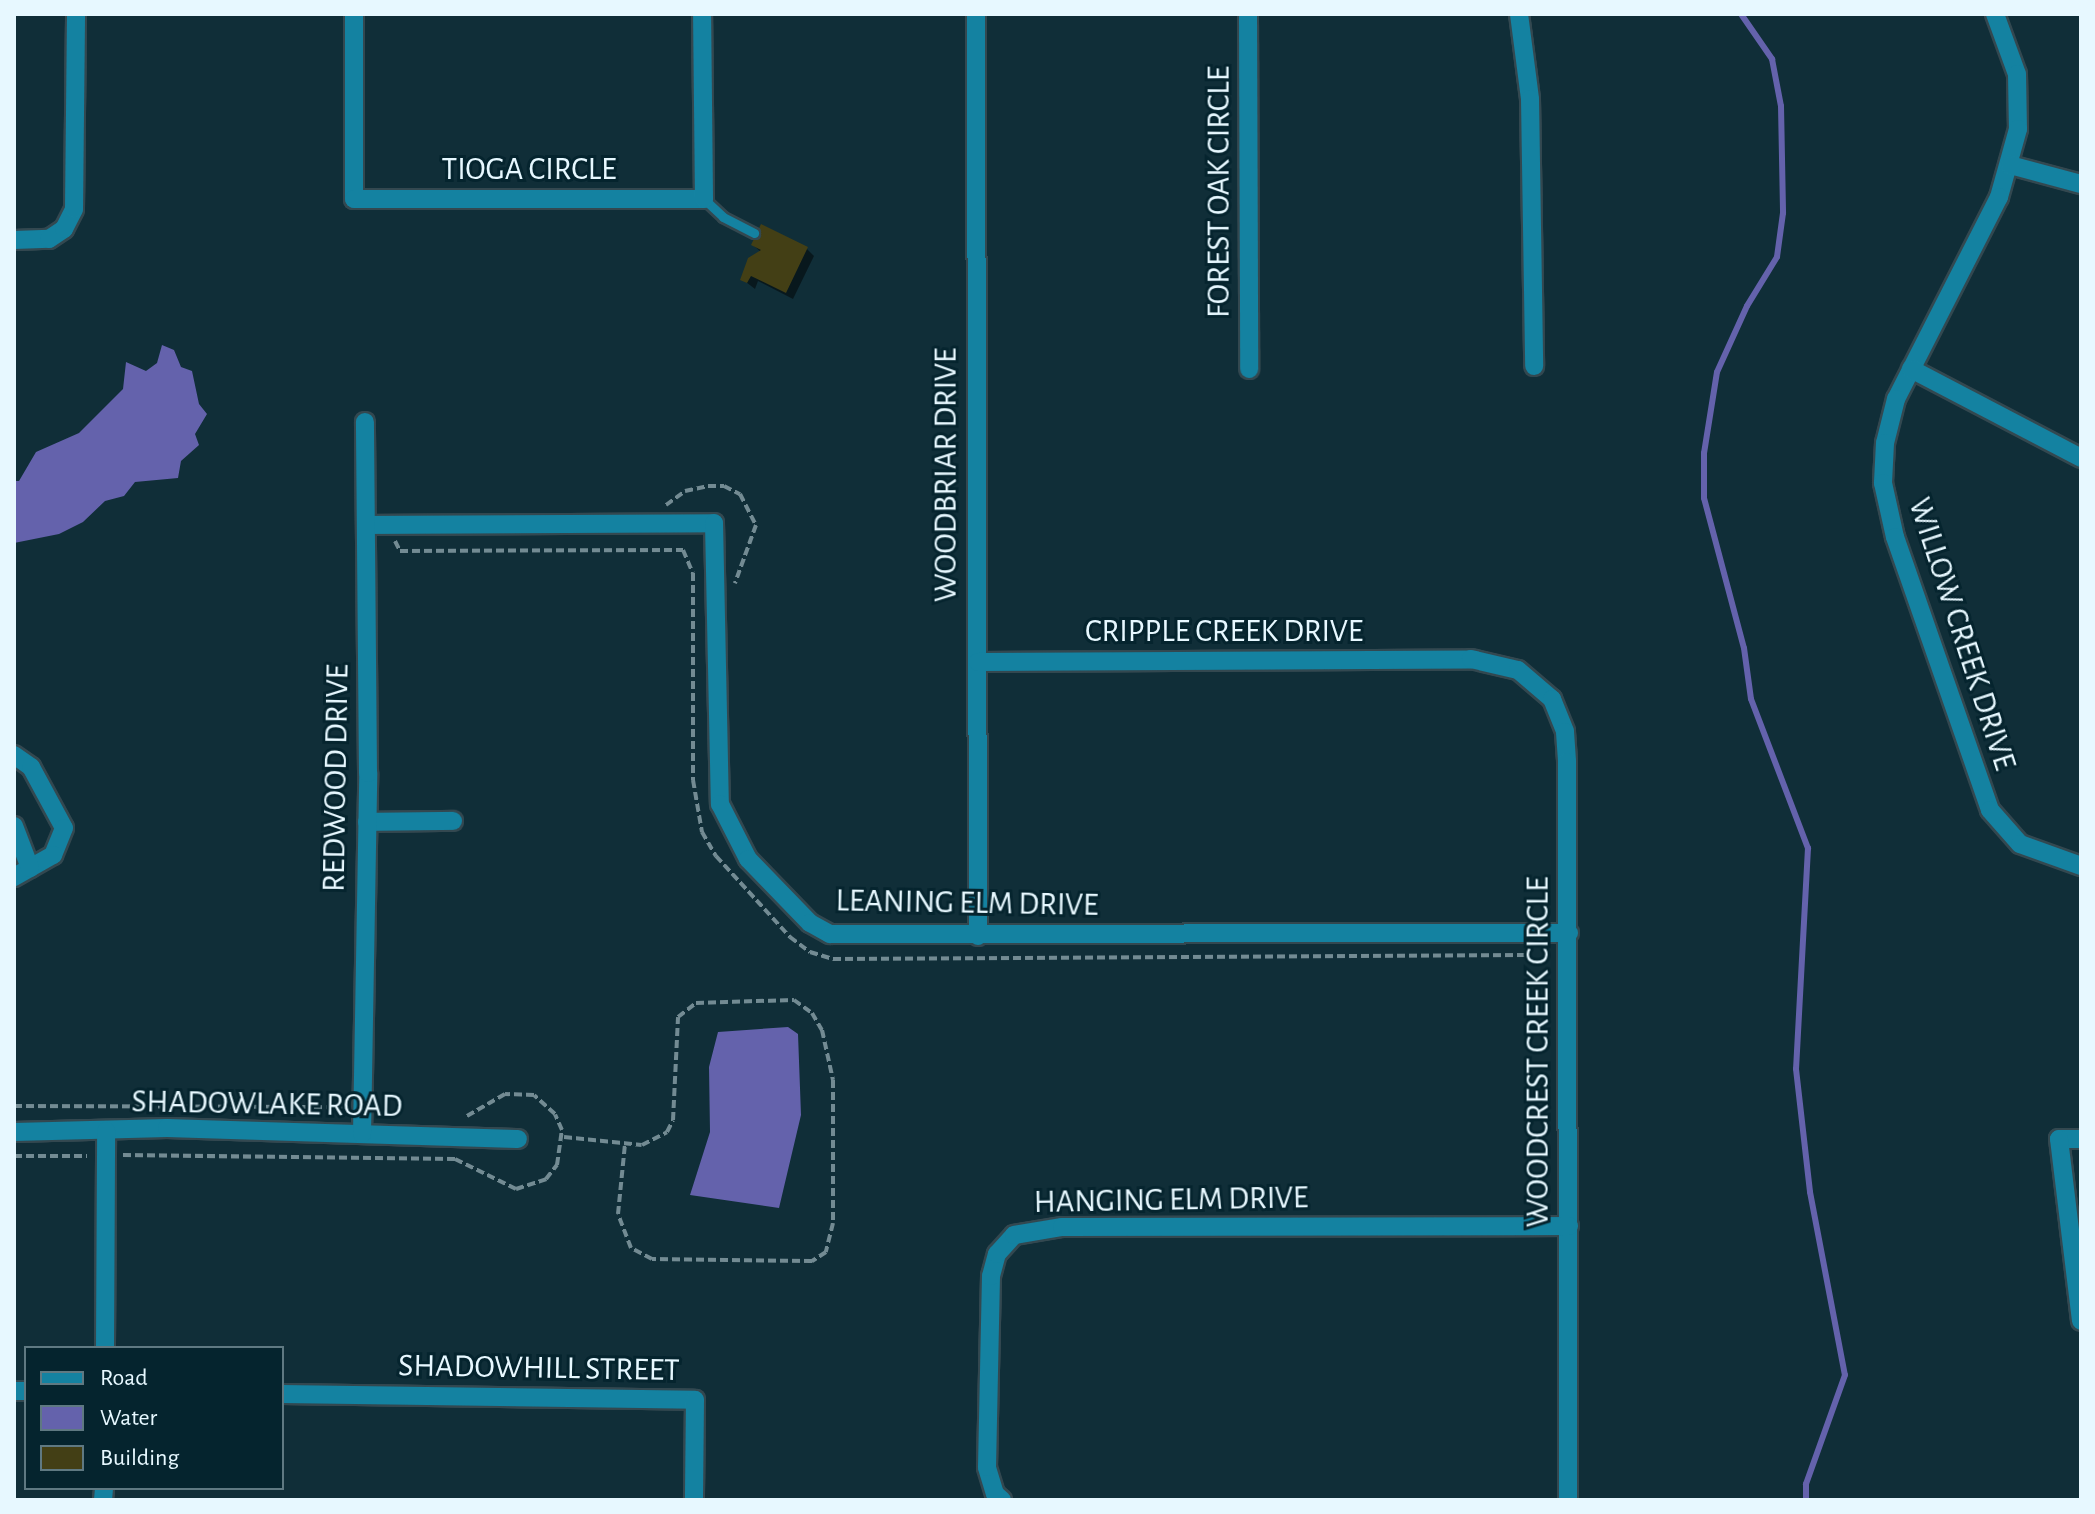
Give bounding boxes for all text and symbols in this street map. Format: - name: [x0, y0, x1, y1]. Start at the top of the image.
- street label: FOREST OAK CIRCLE: [1200, 66, 1238, 318]
- street label: TIOGA CIRCLE: [441, 150, 617, 188]
- street label: WOODBRIAR DRIVE: [927, 348, 965, 602]
- street label: WILLOW CREEK DRIVE: [1900, 493, 2024, 775]
- street label: CRIPPLE CREEK DRIVE: [1085, 612, 1363, 650]
- street label: REDWOOD DRIVE: [315, 664, 357, 892]
- street label: WOODCREST CREEK CIRCLE: [1519, 877, 1557, 1227]
- street label: LEANING ELM DRIVE: [835, 882, 1099, 924]
- street label: SHADOWLAKE ROAD: [131, 1082, 403, 1126]
- street label: HANGING ELM DRIVE: [1033, 1178, 1309, 1222]
- legend: [24, 1346, 284, 1490]
- street label: SHADOWHILL STREET: [398, 1346, 680, 1390]
- text: Road: [100, 1366, 148, 1390]
- text: Water: [100, 1406, 157, 1430]
- text: Building: [100, 1446, 179, 1470]

